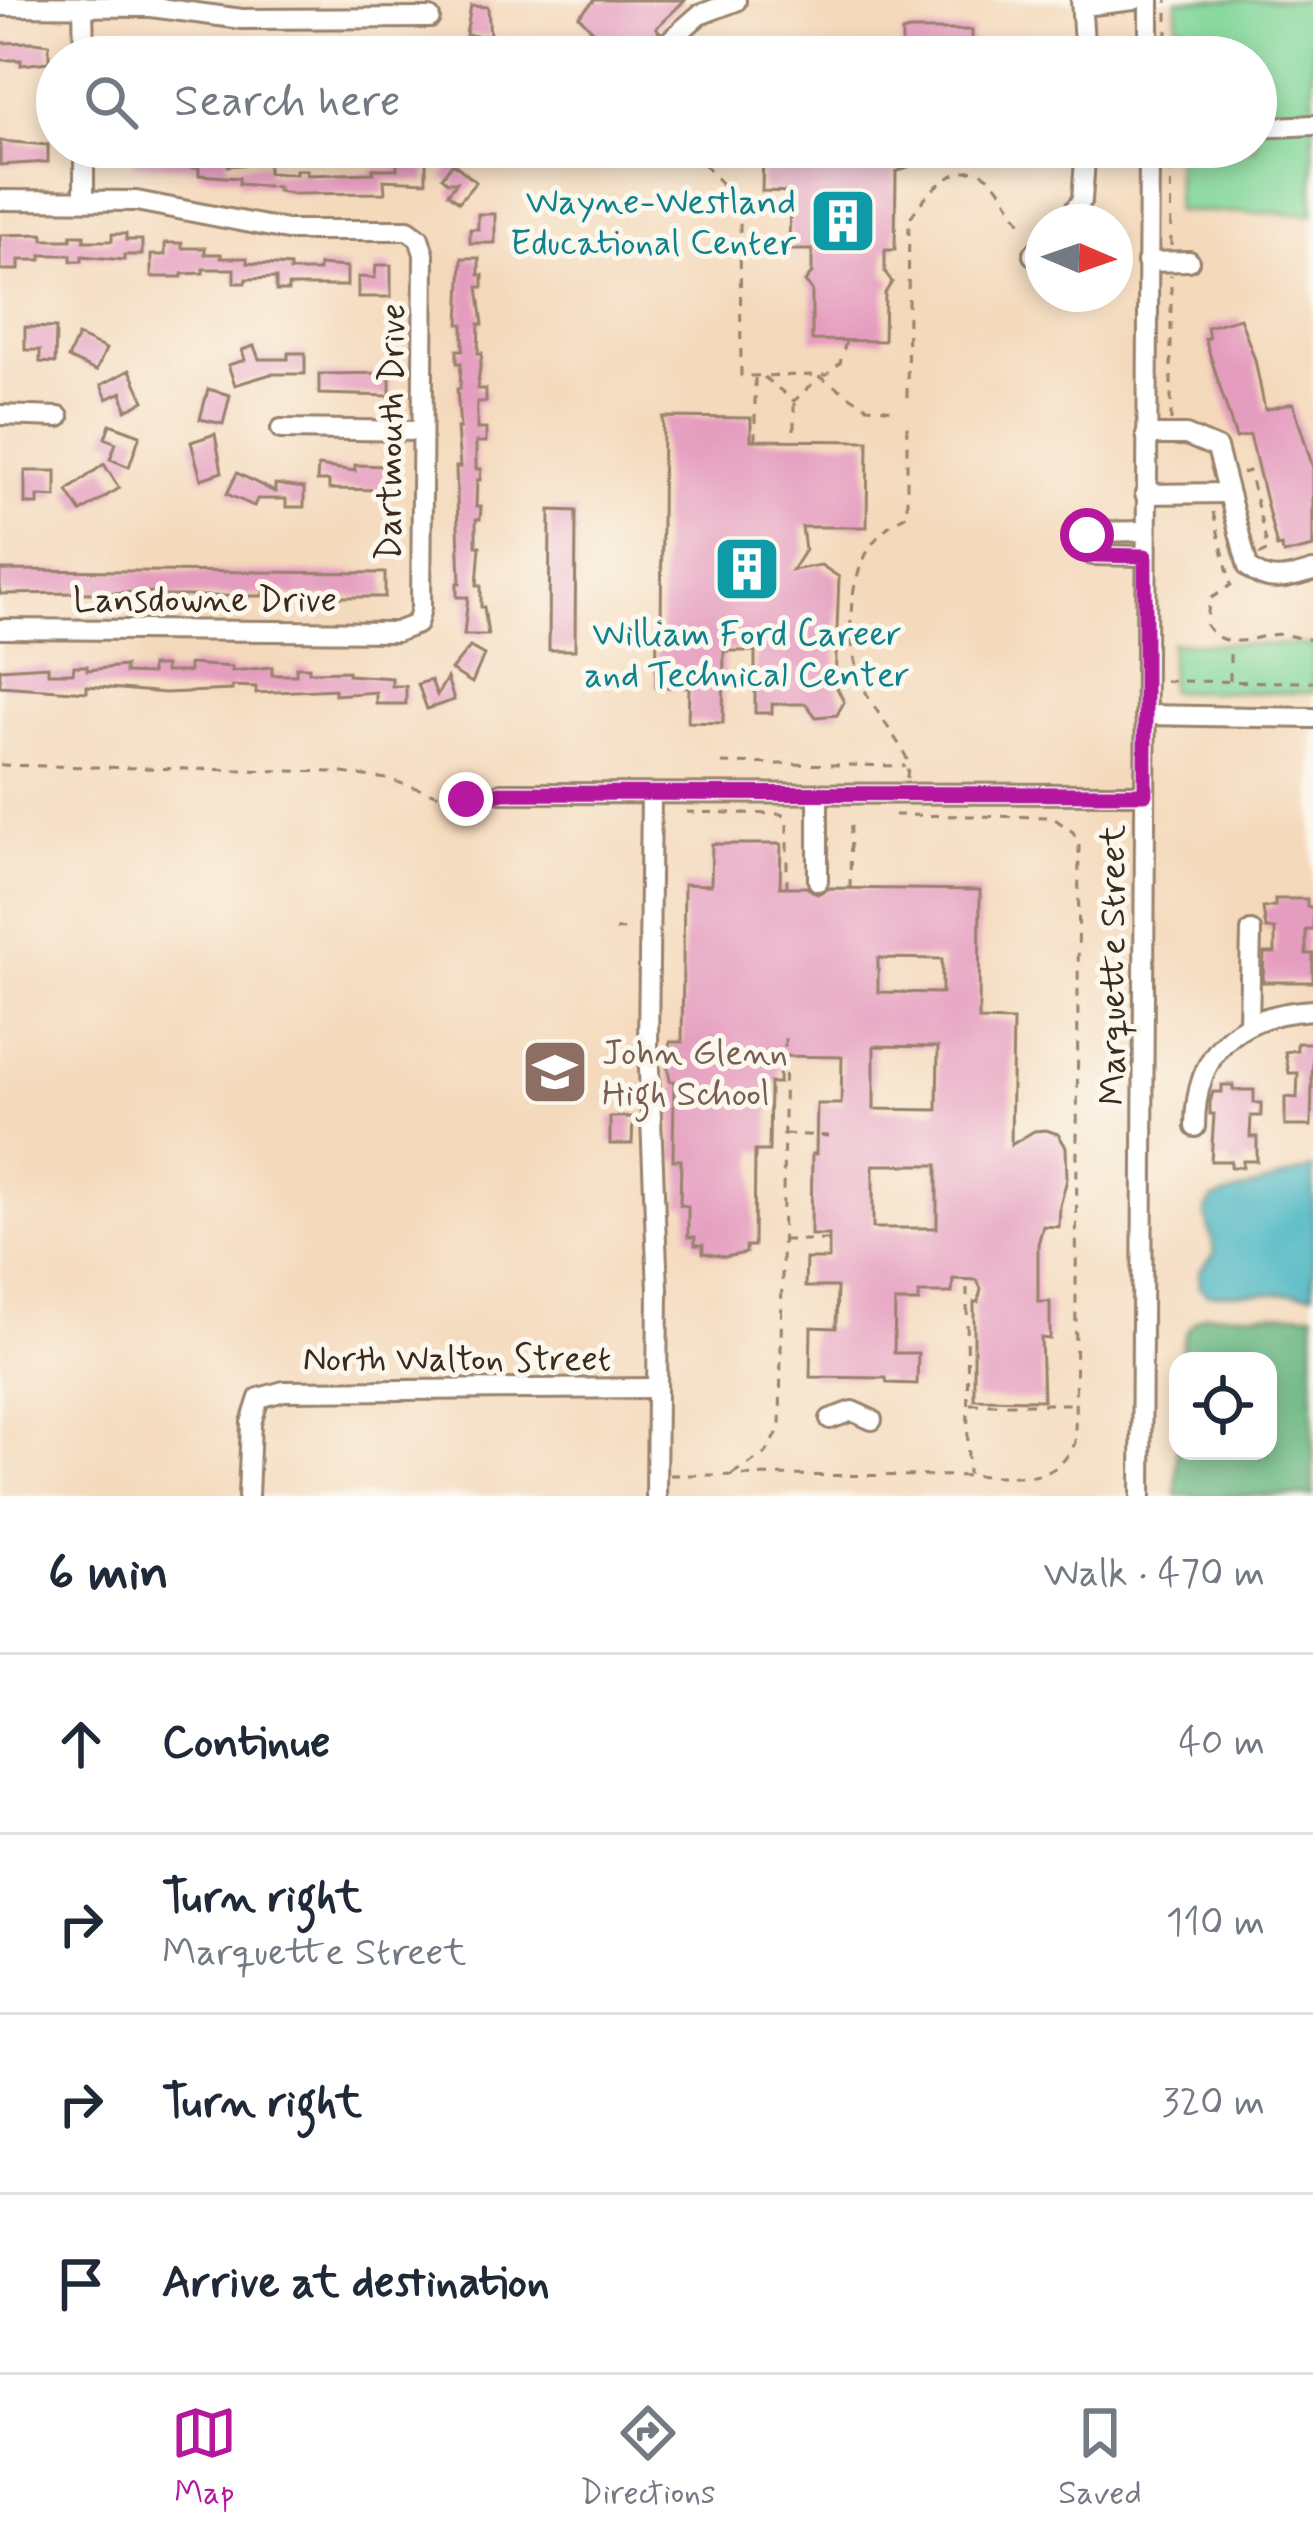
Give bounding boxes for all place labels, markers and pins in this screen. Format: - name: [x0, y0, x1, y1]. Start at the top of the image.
- place label: Wayne-Westland Educational Center: [510, 180, 796, 268]
- building icon: Wayne-Westland Educational Center: [808, 186, 878, 256]
- building icon: William Ford Career and Technical Center: [712, 534, 782, 604]
- place label: William Ford Career and Technical Center: [584, 612, 910, 700]
- place label: John Glenn High School: [602, 1031, 788, 1122]
- school or university icon: John Glenn High School: [520, 1037, 590, 1107]

